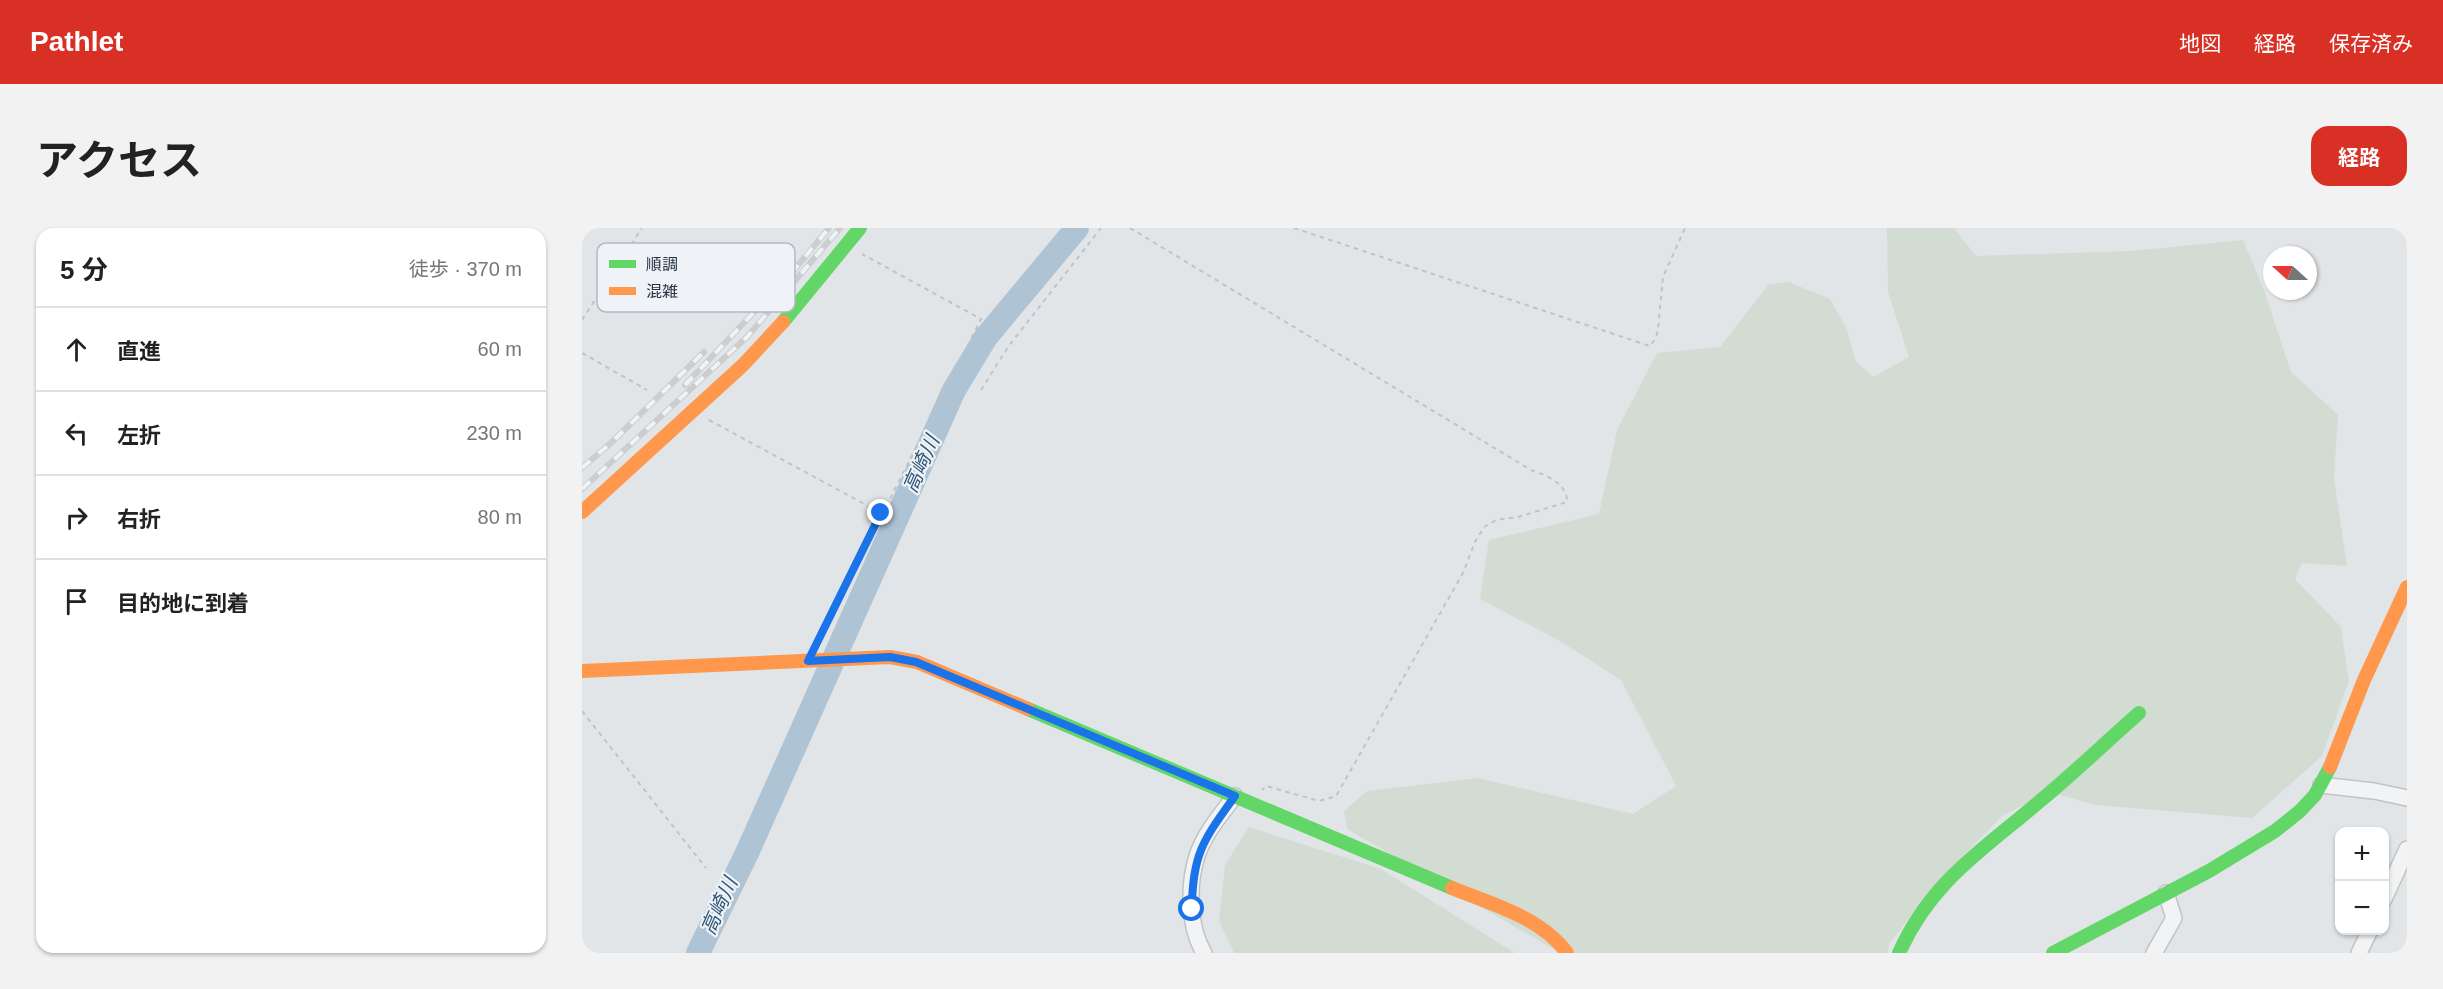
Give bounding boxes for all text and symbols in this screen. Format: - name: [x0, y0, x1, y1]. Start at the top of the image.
- text: Pathlet: [30, 26, 123, 57]
- text: 地図: [2179, 32, 2221, 55]
- text: 経路: [2254, 32, 2296, 55]
- text: 保存済み: [2329, 32, 2413, 55]
- button: 経路: [2311, 126, 2407, 186]
- text: アクセス: [36, 137, 202, 184]
- legend: [597, 243, 795, 312]
- north arrow: [2263, 246, 2317, 300]
- text: 5 分: [60, 255, 108, 285]
- text: 順調: [646, 256, 678, 273]
- text: 徒歩 · 370 m: [409, 258, 522, 280]
- text: 混雑: [646, 283, 678, 300]
- icon: ahead: [60, 333, 93, 366]
- text: 60 m: [478, 338, 522, 360]
- text: 直進: [117, 339, 161, 364]
- icon: left: [60, 417, 93, 450]
- text: 230 m: [466, 422, 522, 444]
- text: 左折: [117, 423, 161, 448]
- water label: 高崎川: [899, 430, 944, 496]
- route end: [867, 499, 893, 525]
- icon: right: [60, 501, 93, 534]
- text: 80 m: [478, 506, 522, 528]
- text: 右折: [117, 507, 161, 532]
- icon: arrive: [60, 585, 93, 618]
- text: 目的地に到着: [117, 591, 249, 616]
- map controls: [2335, 827, 2389, 935]
- button: +: [2335, 827, 2389, 881]
- water label: 高崎川: [697, 872, 742, 938]
- button: −: [2335, 881, 2389, 935]
- route start: [1178, 895, 1204, 921]

